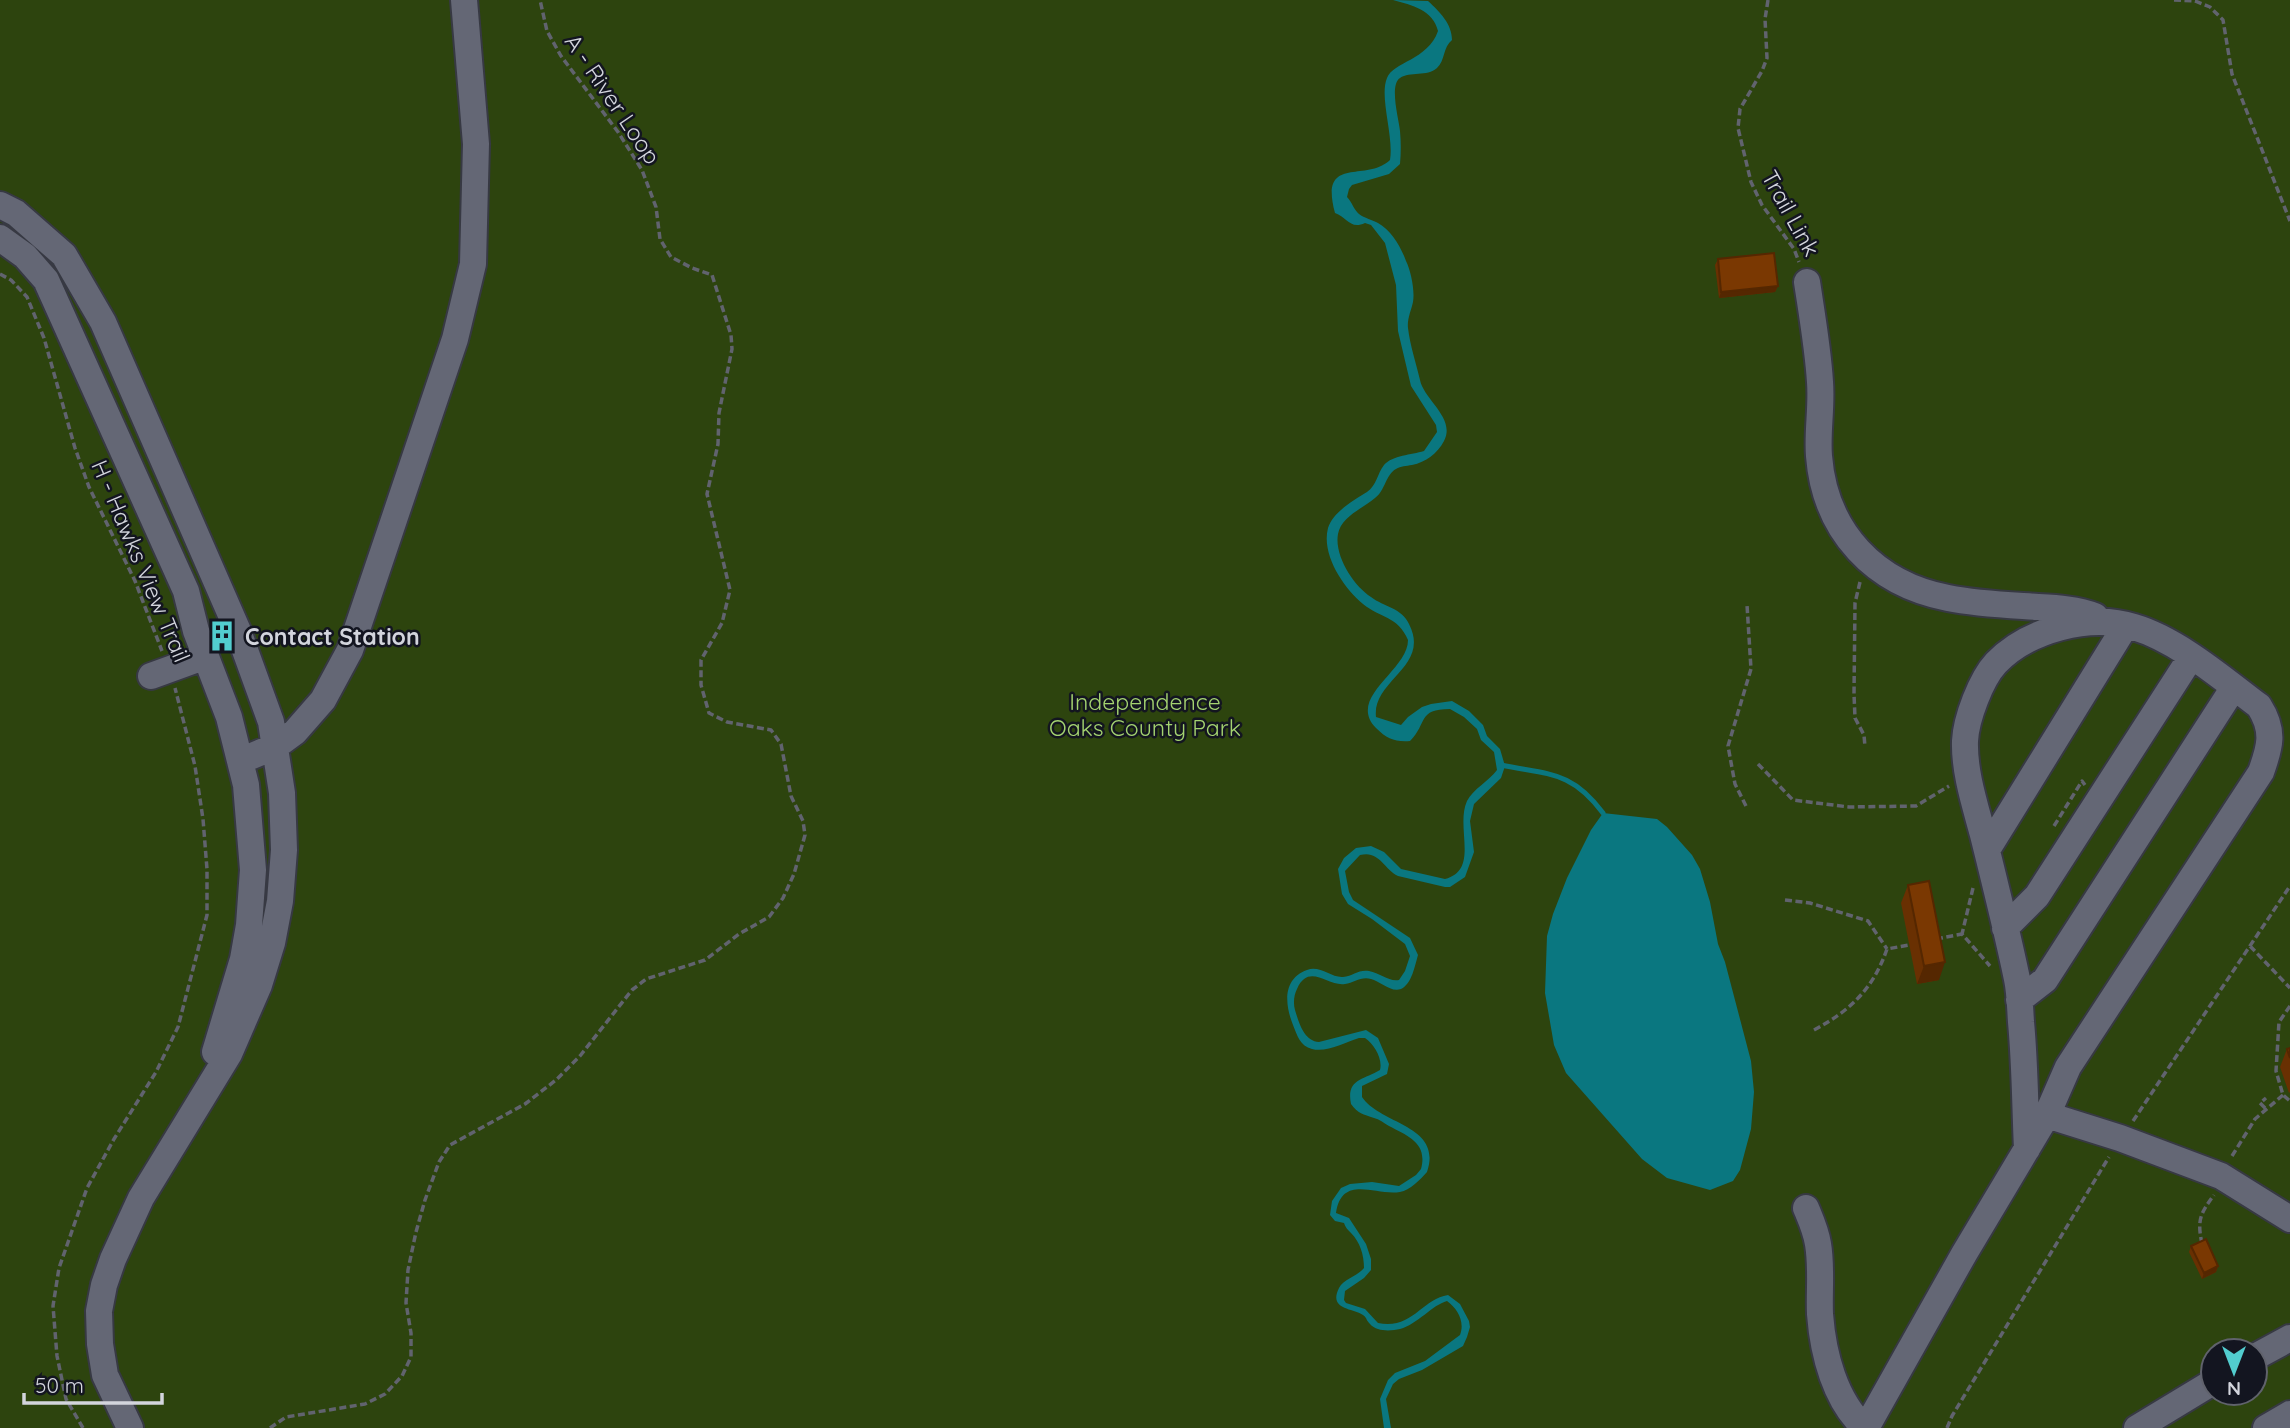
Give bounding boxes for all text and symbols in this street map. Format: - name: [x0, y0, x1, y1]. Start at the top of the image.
- street label: A - River Loop: [559, 28, 667, 170]
- street label: Trail Link: [1755, 165, 1827, 261]
- street label: H - Hawks View Trail: [85, 455, 197, 667]
- building icon: Contact Station: [205, 619, 239, 653]
- place label: Contact Station: [245, 622, 420, 651]
- park label: Independence Oaks County Park: [1049, 687, 1241, 742]
- north arrow: [2199, 1337, 2269, 1407]
- scale bar: [24, 1362, 163, 1406]
- text: 50 m: [35, 1372, 84, 1398]
- text: N: [2227, 1377, 2241, 1401]

